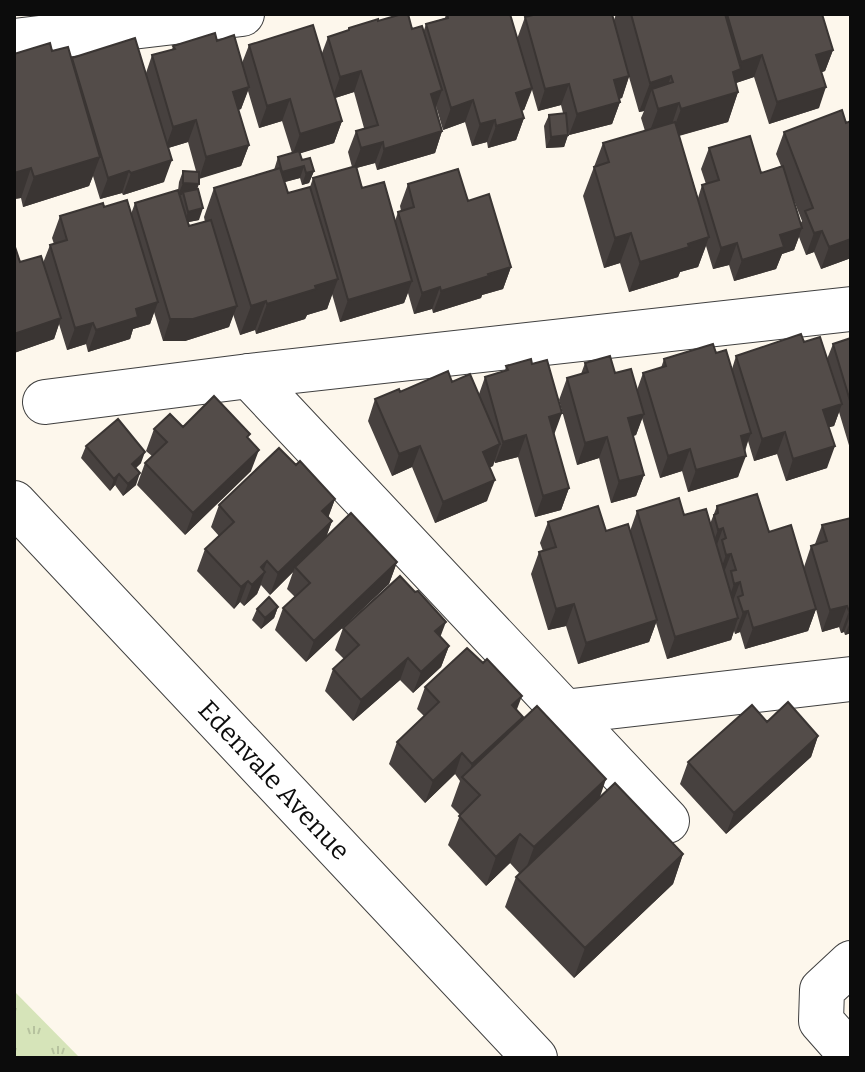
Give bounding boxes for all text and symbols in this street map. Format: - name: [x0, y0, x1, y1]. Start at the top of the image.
- street label: Edenvale Avenue: [192, 694, 356, 866]

